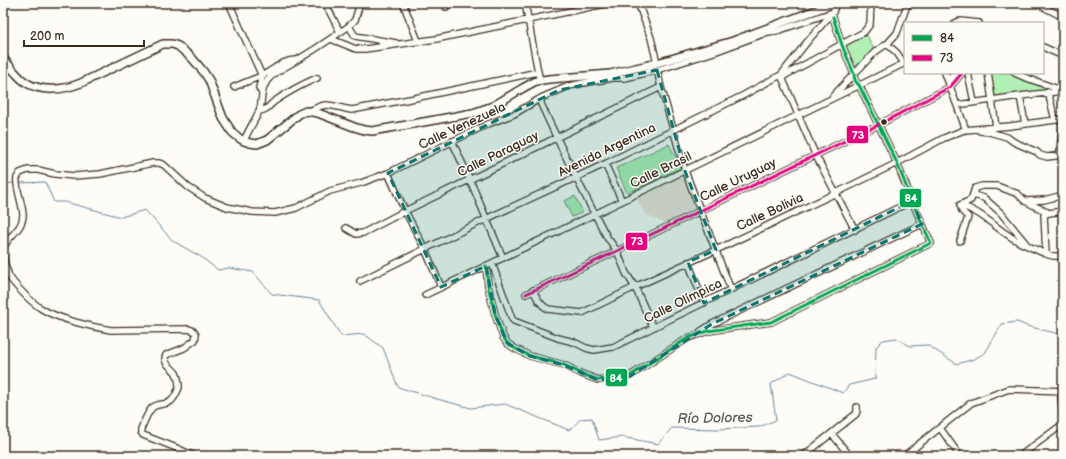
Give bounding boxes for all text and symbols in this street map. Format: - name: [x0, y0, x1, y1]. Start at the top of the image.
- scale bar: [24, 22, 144, 48]
- legend: [904, 22, 1044, 74]
- text: 200 m: [30, 29, 64, 44]
- text: 84: [940, 31, 955, 46]
- text: 73: [940, 51, 953, 66]
- street label: Calle Venezuela: [416, 99, 508, 153]
- unlabelled marker: [879, 117, 889, 127]
- street label: Avenida Argentina: [556, 119, 658, 181]
- line badge: 73: [846, 125, 869, 144]
- street label: Calle Paraguay: [455, 127, 541, 181]
- text: 73: [852, 129, 865, 142]
- street label: Calle Brasil: [628, 148, 695, 192]
- street label: Calle Uruguay: [697, 155, 779, 205]
- line badge: 84: [899, 188, 922, 208]
- street label: Calle Bolivia: [734, 190, 806, 234]
- text: 84: [904, 192, 918, 205]
- line badge: 73: [625, 232, 648, 251]
- text: 73: [631, 235, 644, 248]
- street label: Calle Olímpica: [641, 275, 725, 327]
- line badge: 84: [605, 368, 628, 387]
- text: 84: [609, 372, 623, 385]
- water label: Río Dolores: [677, 409, 753, 427]

